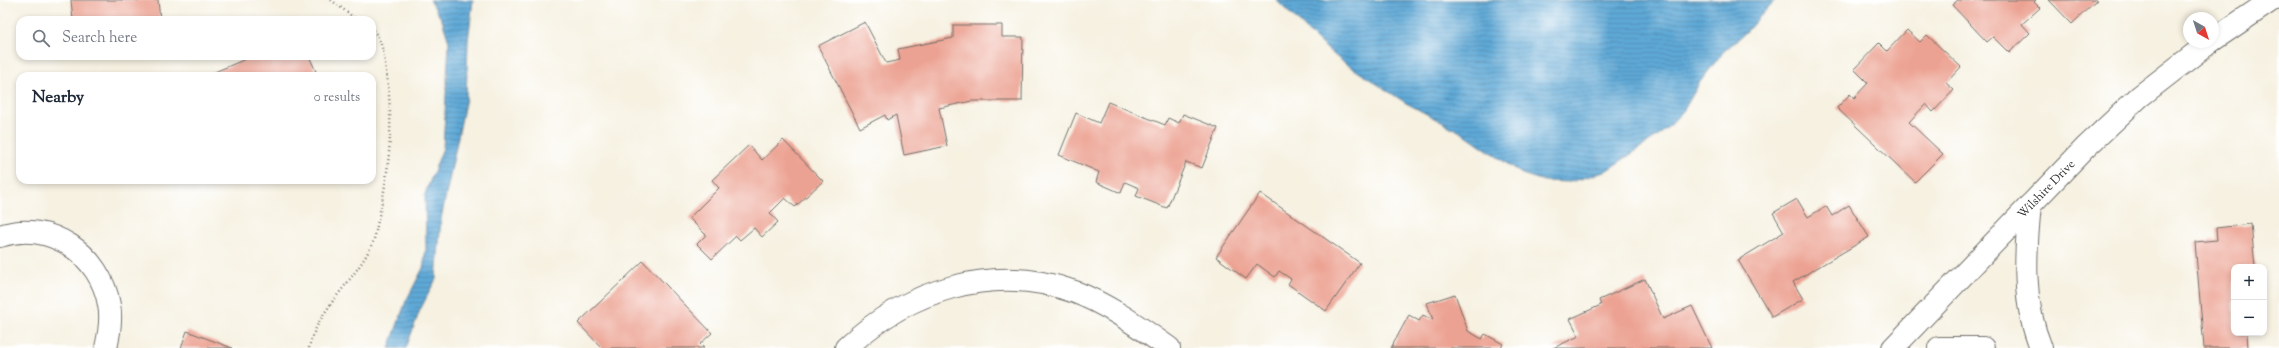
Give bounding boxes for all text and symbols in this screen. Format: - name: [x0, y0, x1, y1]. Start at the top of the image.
- north arrow: [2183, 12, 2219, 48]
- search box: [16, 16, 376, 60]
- icon: search: [30, 27, 52, 49]
- text: Search here: [62, 28, 137, 49]
- text: Nearby: [32, 86, 84, 110]
- text: 0 results: [314, 89, 360, 107]
- street label: Wilshire Drive: [2014, 156, 2080, 223]
- map controls: [2231, 264, 2267, 336]
- button: +: [2231, 264, 2267, 300]
- button: −: [2231, 300, 2267, 336]

